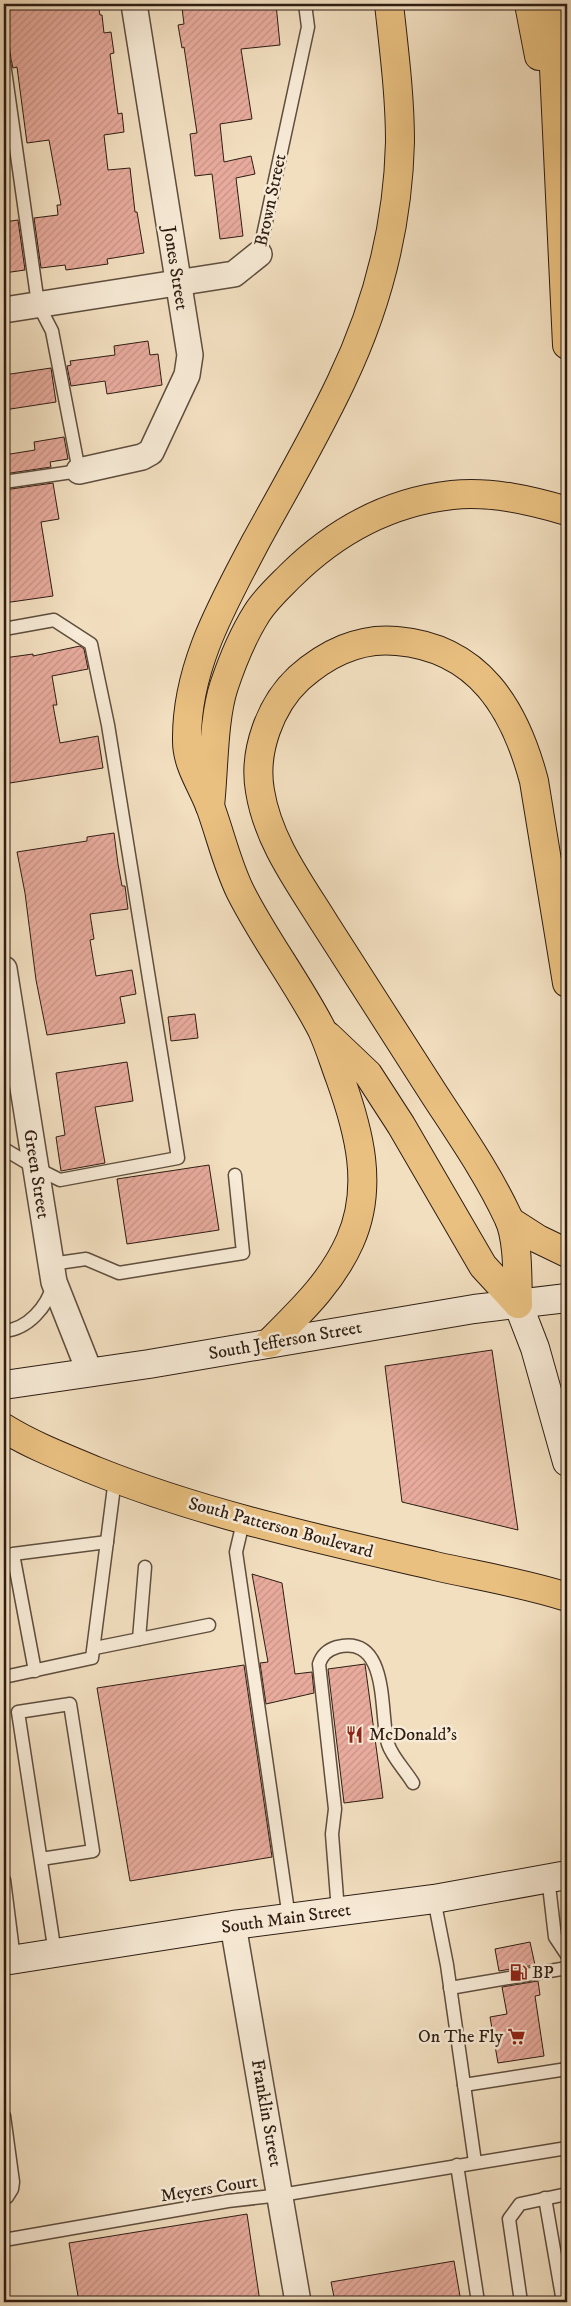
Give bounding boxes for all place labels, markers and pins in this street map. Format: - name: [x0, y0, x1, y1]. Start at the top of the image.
- restaurant icon: McDonald's: [345, 1724, 365, 1744]
- place label: McDonald's: [369, 1724, 457, 1746]
- fuel station icon: BP: [508, 1962, 528, 1982]
- place label: BP: [532, 1962, 554, 1984]
- place label: On The Fly: [418, 2026, 503, 2048]
- supermarket icon: On The Fly: [507, 2026, 527, 2046]

